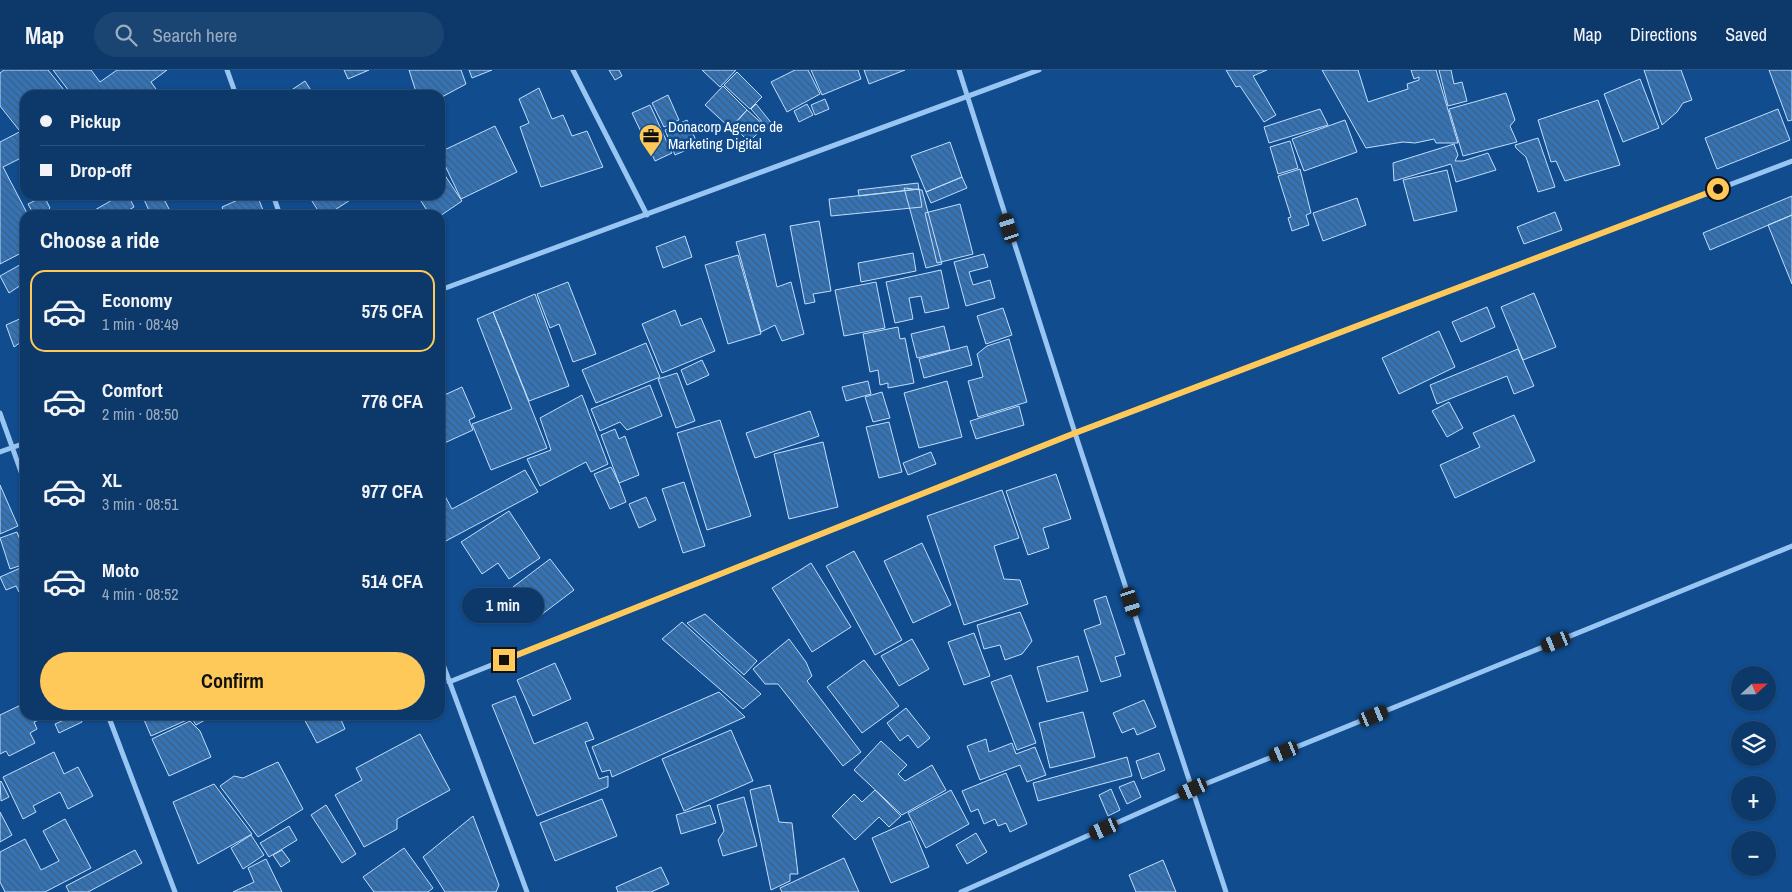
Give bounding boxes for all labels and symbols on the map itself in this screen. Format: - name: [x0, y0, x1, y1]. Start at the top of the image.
- place label: Donacorp Agence de Marketing Digital: [668, 116, 783, 154]
- office icon: Donacorp Agence de Marketing Digital: [638, 123, 664, 157]
- route start: [1707, 178, 1729, 200]
- car: [997, 211, 1020, 245]
- car: [1119, 585, 1142, 619]
- callout: 1 min: [463, 588, 545, 622]
- car: [1539, 629, 1572, 655]
- route end: [493, 649, 515, 671]
- north arrow: [1731, 666, 1776, 711]
- car: [1357, 703, 1390, 729]
- car: [1267, 739, 1300, 765]
- car: [1176, 776, 1209, 802]
- car: [1087, 816, 1120, 842]

